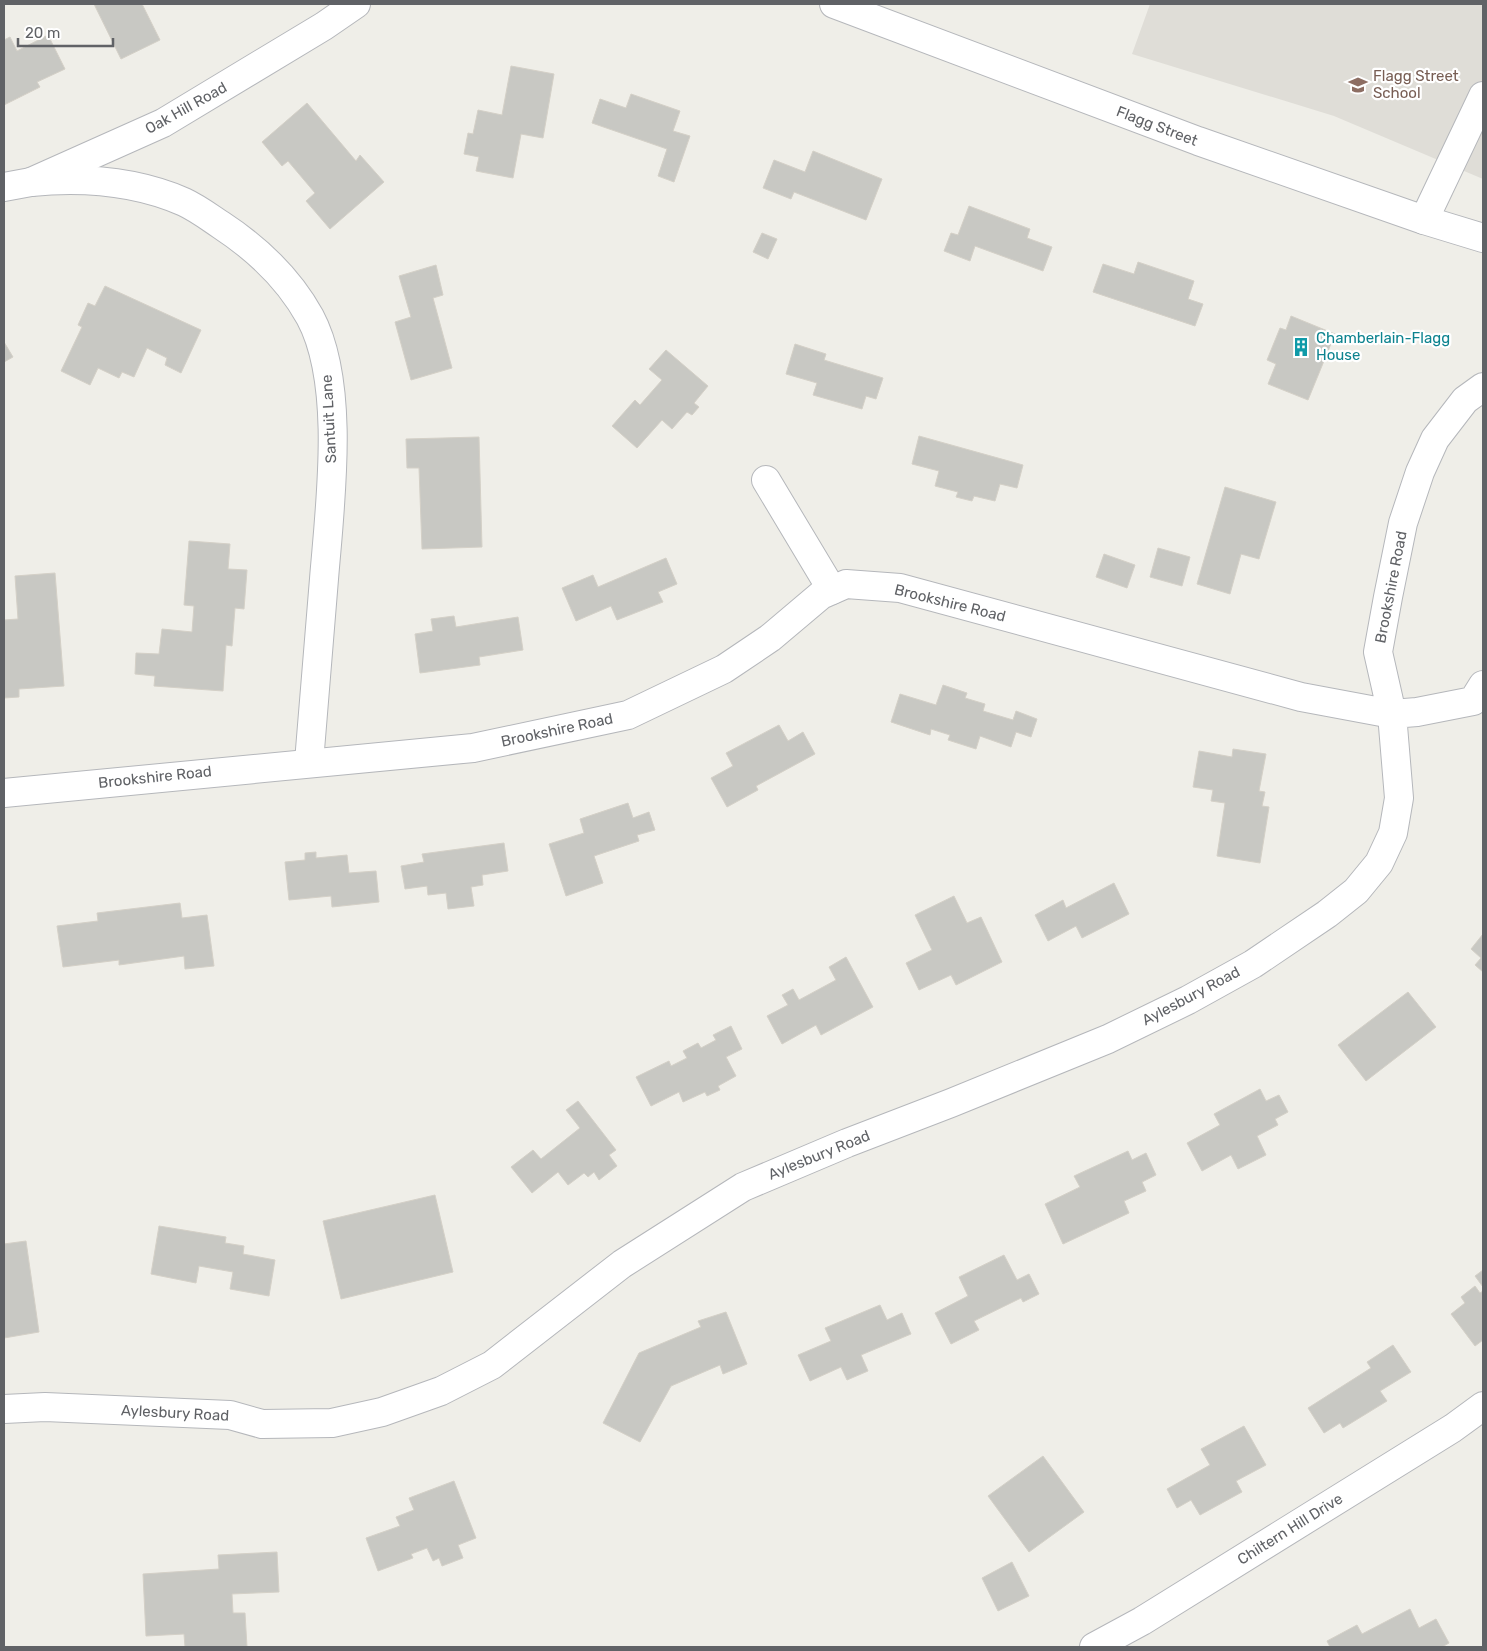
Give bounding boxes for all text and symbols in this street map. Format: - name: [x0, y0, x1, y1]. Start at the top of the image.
- scale bar: [18, 15, 112, 47]
- text: 20 m: [25, 24, 60, 42]
- place label: Flagg Street School: [1373, 67, 1459, 102]
- school or university icon: Flagg Street School: [1347, 74, 1369, 96]
- street label: Oak Hill Road: [142, 78, 230, 138]
- street label: Flagg Street: [1114, 102, 1200, 150]
- place label: Chamberlain-Flagg House: [1316, 329, 1450, 364]
- building icon: Chamberlain-Flagg House: [1290, 336, 1312, 358]
- street label: Santuit Lane: [318, 374, 340, 464]
- street label: Brookshire Road: [1371, 529, 1411, 645]
- street label: Brookshire Road: [893, 580, 1007, 626]
- street label: Brookshire Road: [499, 709, 615, 751]
- street label: Brookshire Road: [97, 762, 213, 792]
- street label: Aylesbury Road: [1139, 963, 1243, 1029]
- street label: Aylesbury Road: [765, 1126, 873, 1184]
- street label: Aylesbury Road: [120, 1401, 230, 1425]
- street label: Chiltern Hill Drive: [1234, 1489, 1346, 1569]

